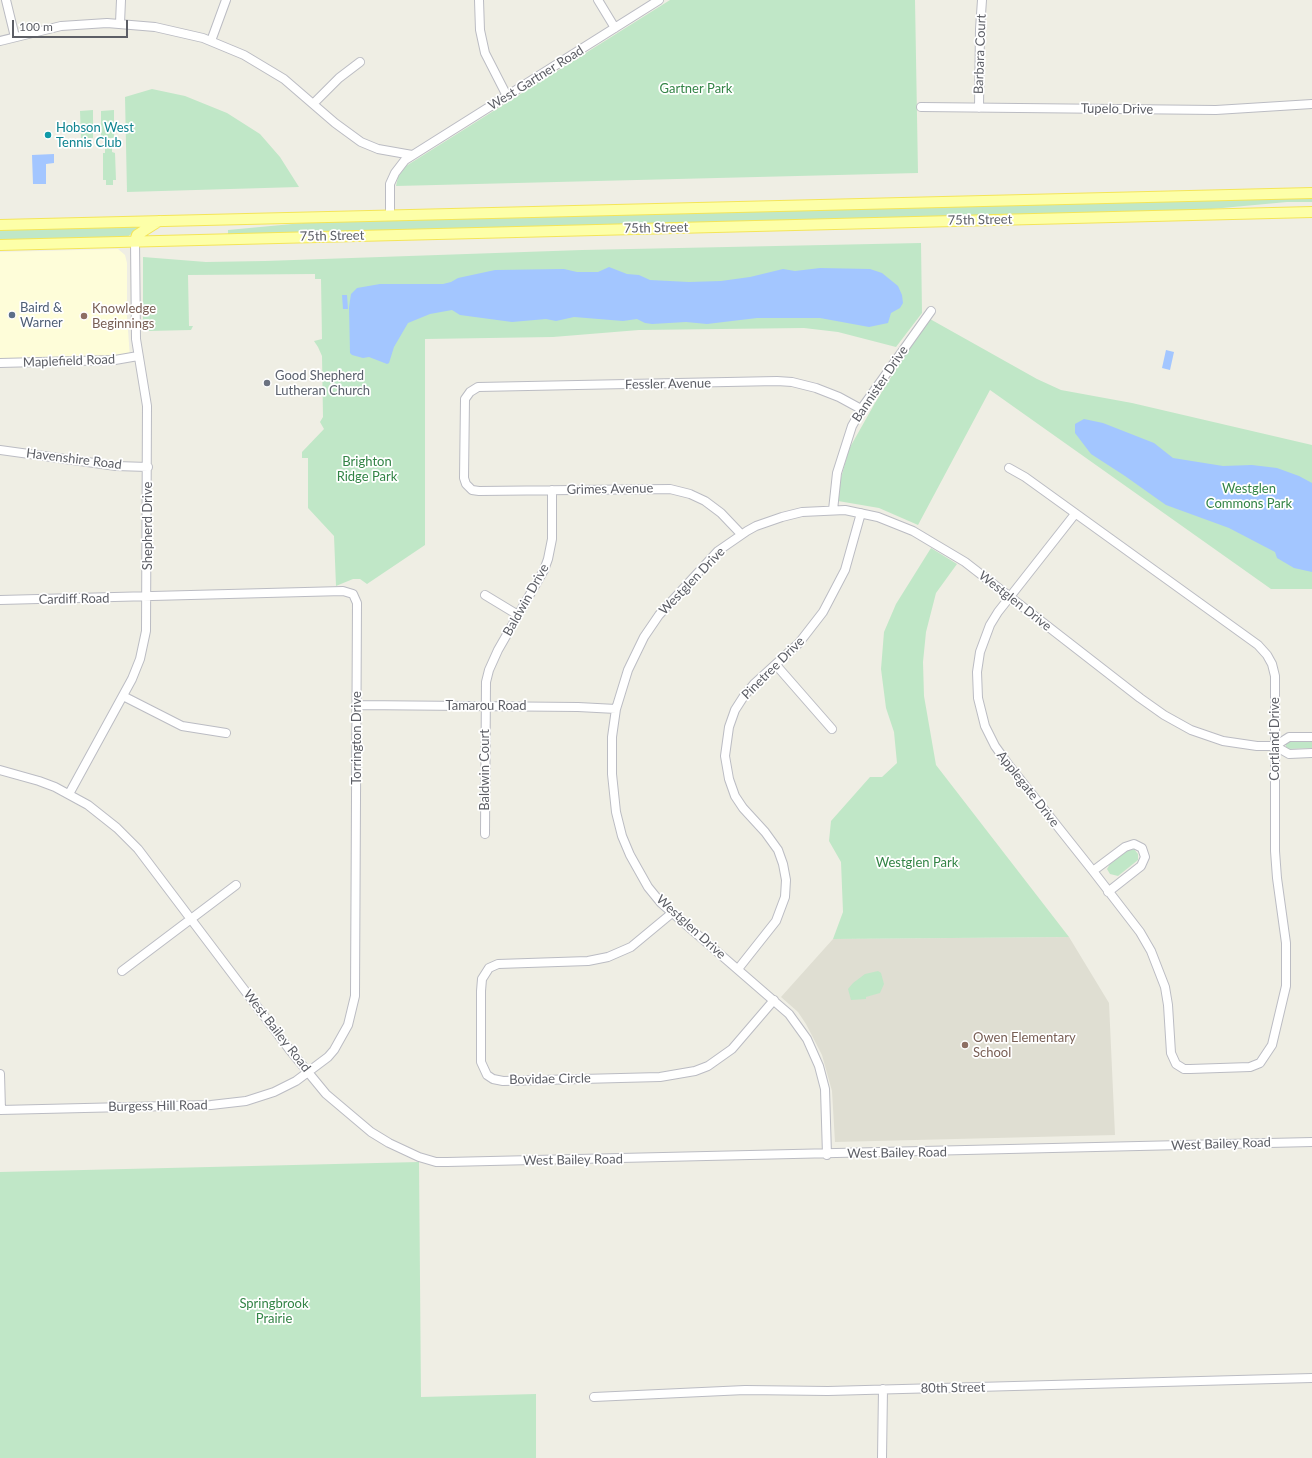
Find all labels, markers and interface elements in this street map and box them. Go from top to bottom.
scale bar [14,12,130,38]
street label: Barbara Court [971,14,989,94]
text: 100 m [19,19,53,34]
street label: West Gartner Road [485,42,587,114]
park label: Gartner Park [660,81,732,97]
street label: Tupelo Drive [1081,101,1153,117]
place label: Hobson West Tennis Club [56,120,134,151]
marker: Hobson West Tennis Club [43,130,53,140]
street label: 75th Street [948,212,1012,228]
street label: 75th Street [624,220,688,236]
street label: 75th Street [300,228,364,244]
place label: Baird & Warner [20,300,63,331]
place label: Knowledge Beginnings [92,301,156,332]
marker: Baird & Warner [7,310,17,320]
marker: Knowledge Beginnings [79,311,89,321]
street label: Bannister Drive [849,343,911,425]
street label: Maplefield Road [23,352,115,370]
place label: Good Shepherd Lutheran Church [275,368,370,399]
street label: Fessler Avenue [625,375,711,393]
marker: Good Shepherd Lutheran Church [262,378,272,388]
street label: Havenshire Road [25,445,123,473]
park label: Brighton Ridge Park [337,454,397,485]
street label: Grimes Avenue [566,480,654,498]
park label: Westglen Commons Park [1206,481,1292,512]
street label: Shepherd Drive [140,482,156,570]
street label: Westglen Drive [656,544,728,618]
street label: Baldwin Drive [500,561,552,639]
street label: Westglen Drive [975,568,1055,634]
street label: Cardiff Road [38,591,110,607]
street label: Pinetree Drive [738,633,808,703]
street label: Torrington Drive [349,691,365,785]
street label: Cortland Drive [1267,697,1283,781]
street label: Tamarou Road [445,698,527,714]
street label: Baldwin Court [477,729,493,811]
street label: Applegate Drive [993,748,1063,830]
park label: Westglen Park [876,855,958,871]
street label: Westglen Drive [653,892,729,962]
street label: West Bailey Road [240,987,314,1075]
place label: Owen Elementary School [973,1030,1076,1061]
marker: Owen Elementary School [960,1040,970,1050]
street label: Bovidae Circle [509,1070,591,1088]
street label: Burgess Hill Road [108,1097,208,1115]
street label: West Bailey Road [1171,1134,1271,1154]
street label: West Bailey Road [847,1144,947,1162]
street label: West Bailey Road [523,1151,623,1169]
park label: Springbrook Prairie [239,1296,309,1327]
street label: 80th Street [921,1380,985,1396]

